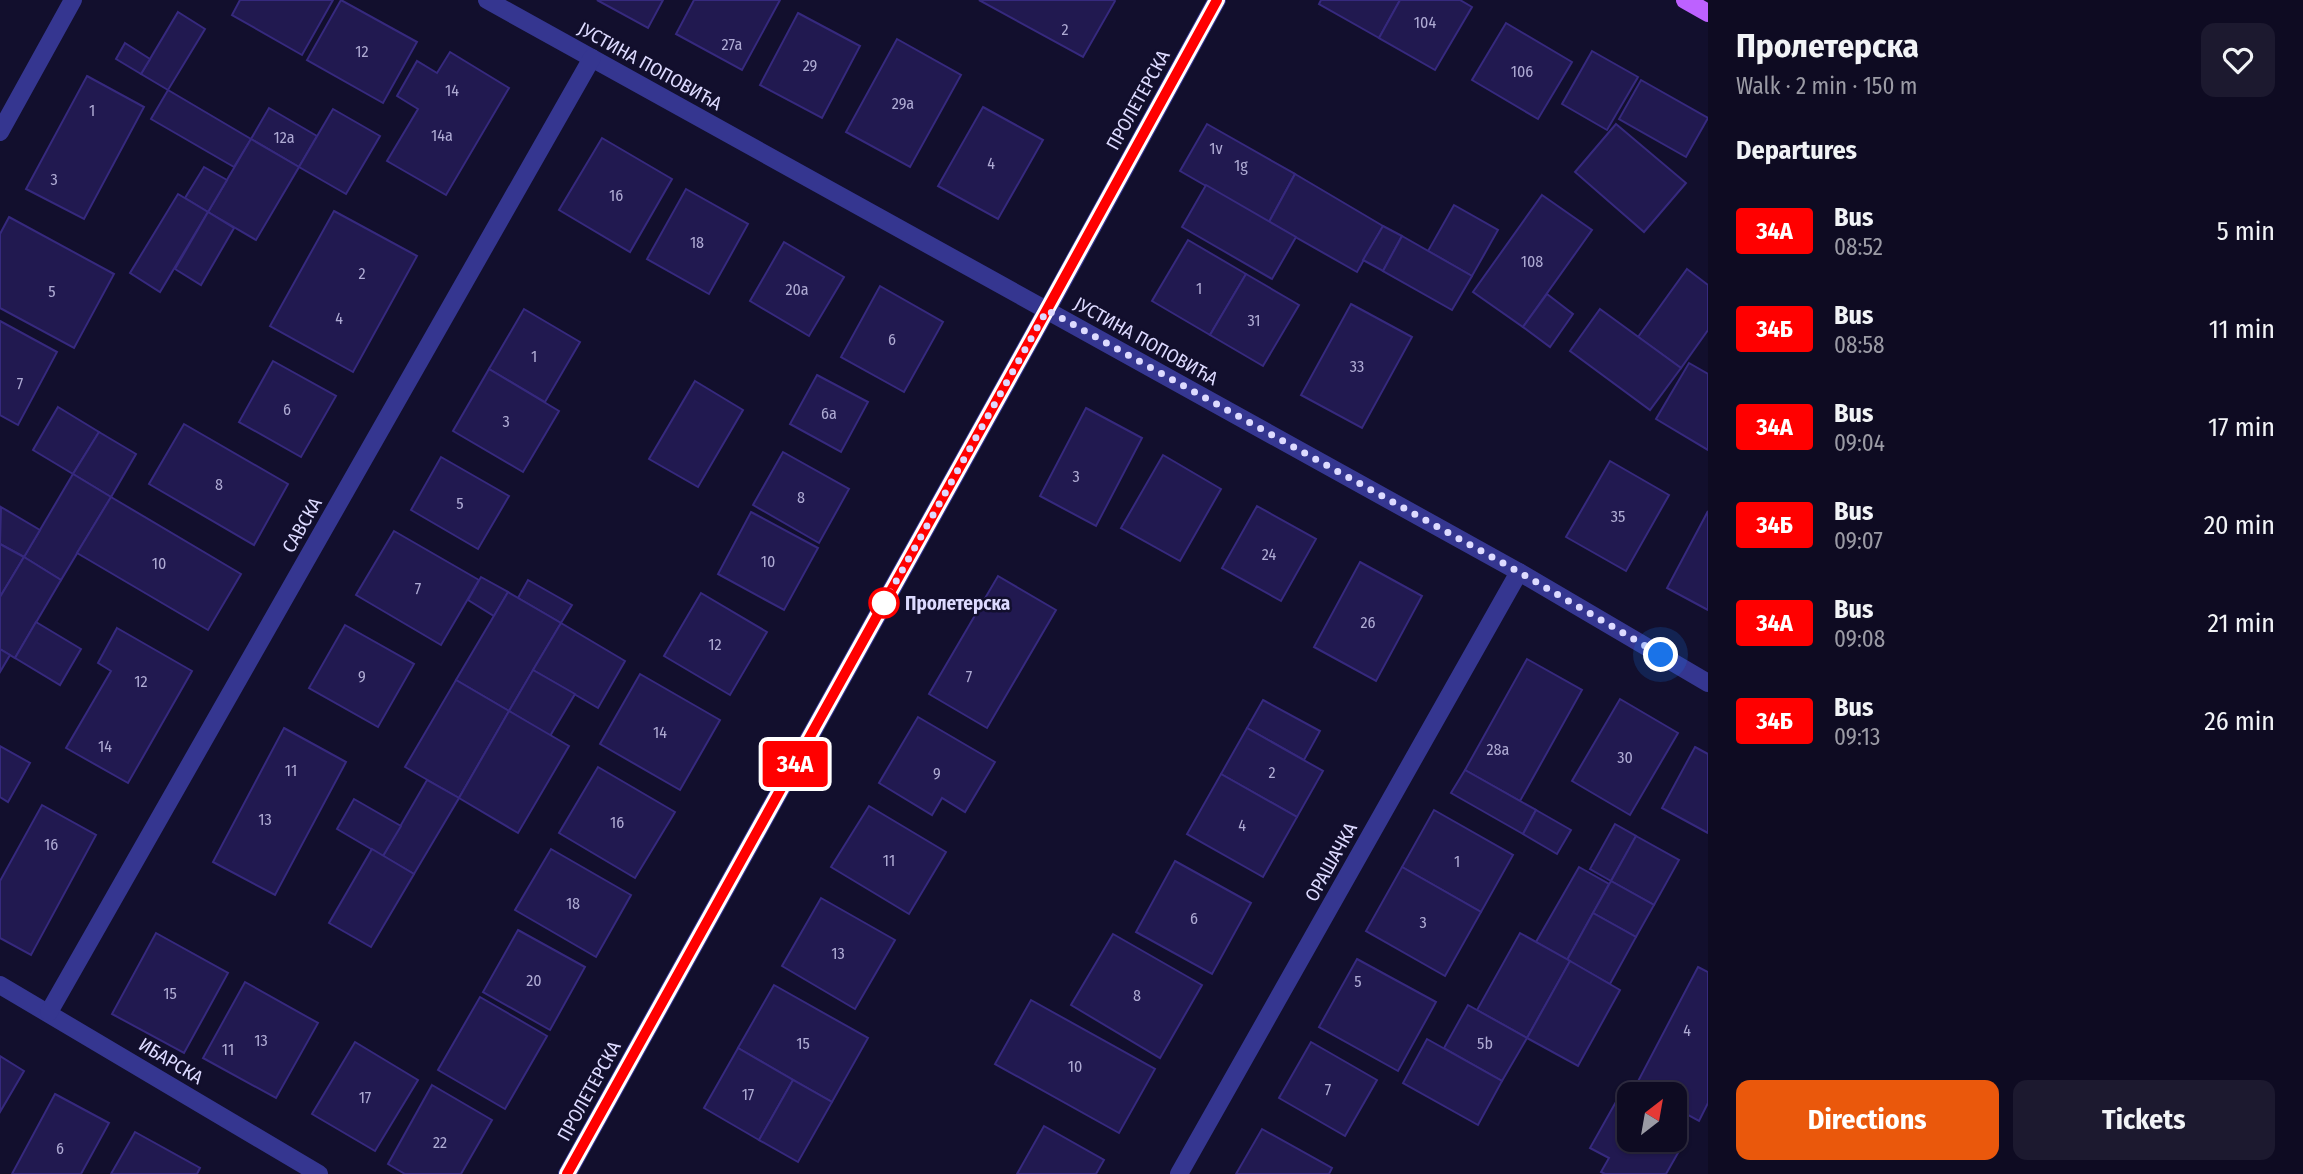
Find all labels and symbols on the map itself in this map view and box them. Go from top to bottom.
house number: 104 [1414,13,1436,32]
street label: ЈУСТИНА ПОПОВИЋА [574,17,726,115]
house number: 2 [1061,20,1069,39]
house number: 27a [722,35,743,54]
house number: 12 [355,42,369,61]
street label: ПРОЛЕТЕРСКА [1101,46,1175,154]
house number: 29 [803,56,818,75]
house number: 106 [1511,62,1533,81]
house number: 14 [445,81,459,100]
house number: 29a [892,94,914,113]
house number: 1 [89,101,95,120]
house number: 14a [431,126,453,145]
house number: 12a [273,128,295,147]
house number: 1v [1209,139,1223,158]
house number: 4 [987,154,995,173]
house number: 1g [1234,156,1248,175]
house number: 3 [50,170,58,189]
house number: 16 [609,186,623,205]
house number: 18 [690,233,704,252]
house number: 108 [1521,252,1543,271]
house number: 2 [358,264,366,283]
house number: 1 [1196,279,1202,298]
house number: 20a [785,280,809,299]
house number: 5 [48,282,56,301]
street label: ЈУСТИНА ПОПОВИЋА [1070,292,1222,390]
house number: 4 [335,309,343,328]
house number: 31 [1247,311,1261,330]
house number: 6 [888,330,896,349]
house number: 1 [531,347,537,366]
house number: 33 [1350,357,1364,376]
house number: 7 [17,374,24,393]
house number: 6 [283,400,291,419]
house number: 6a [821,404,837,423]
house number: 3 [502,412,510,431]
house number: 3 [1072,467,1080,486]
house number: 8 [215,475,223,494]
house number: 8 [797,488,805,507]
street label: САВСКА [277,493,327,557]
house number: 5 [456,494,464,513]
house number: 35 [1611,507,1625,526]
house number: 24 [1262,545,1276,564]
house number: 10 [761,552,775,571]
house number: 10 [152,554,166,573]
house number: 7 [415,579,422,598]
marker: Пролетерска [869,588,899,618]
place label: Пролетерска [905,592,1010,615]
house number: 26 [1361,613,1376,632]
house number: 12 [708,635,722,654]
your location [1643,637,1678,672]
house number: 9 [358,667,366,686]
house number: 7 [966,667,973,686]
house number: 12 [134,672,148,691]
house number: 14 [653,723,667,742]
house number: 14 [98,737,112,756]
house number: 28a [1487,740,1510,759]
line badge: 34А [755,741,835,787]
house number: 30 [1617,748,1633,767]
house number: 11 [285,761,297,780]
house number: 2 [1268,763,1276,782]
house number: 9 [933,764,941,783]
house number: 13 [258,810,272,829]
house number: 16 [610,813,624,832]
house number: 4 [1238,816,1246,835]
street label: ОРАШАЧКА [1300,819,1362,905]
house number: 16 [44,835,58,854]
house number: 11 [883,851,895,870]
house number: 1 [1454,852,1460,871]
house number: 18 [566,894,580,913]
house number: 6 [1190,909,1198,928]
house number: 3 [1419,913,1427,932]
house number: 13 [831,944,845,963]
house number: 20 [526,971,542,990]
house number: 5 [1354,972,1362,991]
house number: 15 [163,984,177,1003]
house number: 8 [1133,986,1141,1005]
house number: 4 [1683,1021,1691,1040]
house number: 13 [254,1031,268,1050]
street label: ИБАРСКА [135,1033,207,1089]
house number: 15 [796,1034,810,1053]
house number: 5b [1477,1034,1493,1053]
street label: ПРОЛЕТЕРСКА [552,1037,626,1145]
house number: 11 [222,1040,234,1059]
house number: 10 [1068,1057,1082,1076]
house number: 7 [1325,1080,1332,1099]
north arrow [1617,1082,1687,1152]
house number: 17 [742,1085,755,1104]
house number: 17 [359,1088,372,1107]
house number: 22 [433,1133,447,1152]
house number: 6 [56,1139,64,1158]

